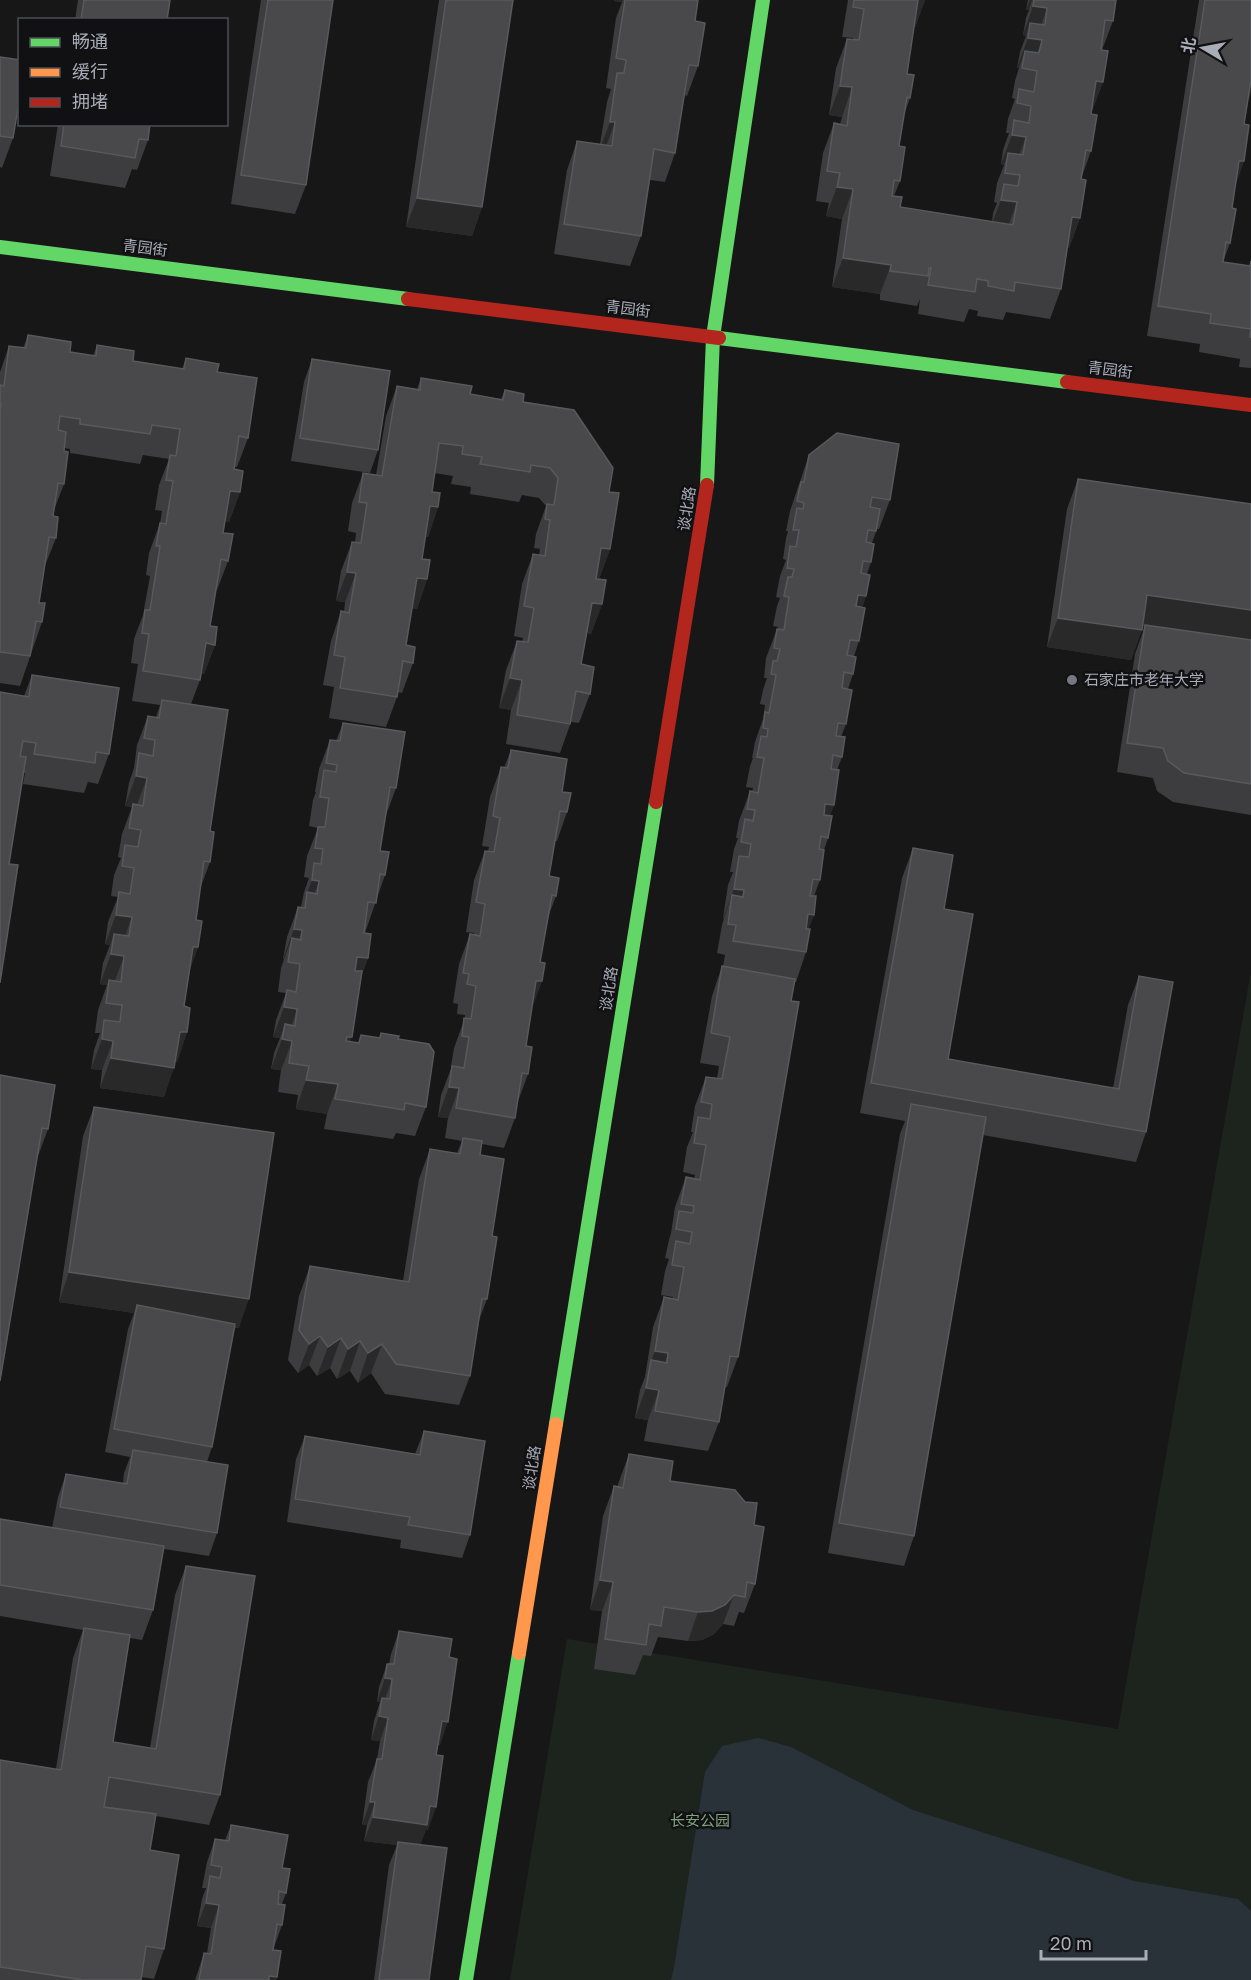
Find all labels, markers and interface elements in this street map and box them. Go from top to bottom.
legend [18,18,228,126]
north arrow [1173,18,1233,78]
text: 畅通 [72,30,108,52]
text: 北 [1177,36,1199,55]
text: 缓行 [72,60,108,82]
text: 拥堵 [72,90,108,112]
street label: 青园街 [122,235,169,259]
street label: 青园街 [605,296,652,320]
street label: 青园街 [1087,357,1134,381]
street label: 谈北路 [674,485,698,532]
place label: 石家庄市老年大学 [1084,670,1204,688]
marker: 石家庄市老年大学 [1065,673,1079,687]
street label: 谈北路 [596,965,620,1012]
street label: 谈北路 [519,1444,543,1491]
park label: 长安公园 [670,1811,730,1829]
scale bar [1041,1923,1146,1961]
text: 20 m [1050,1932,1092,1954]

